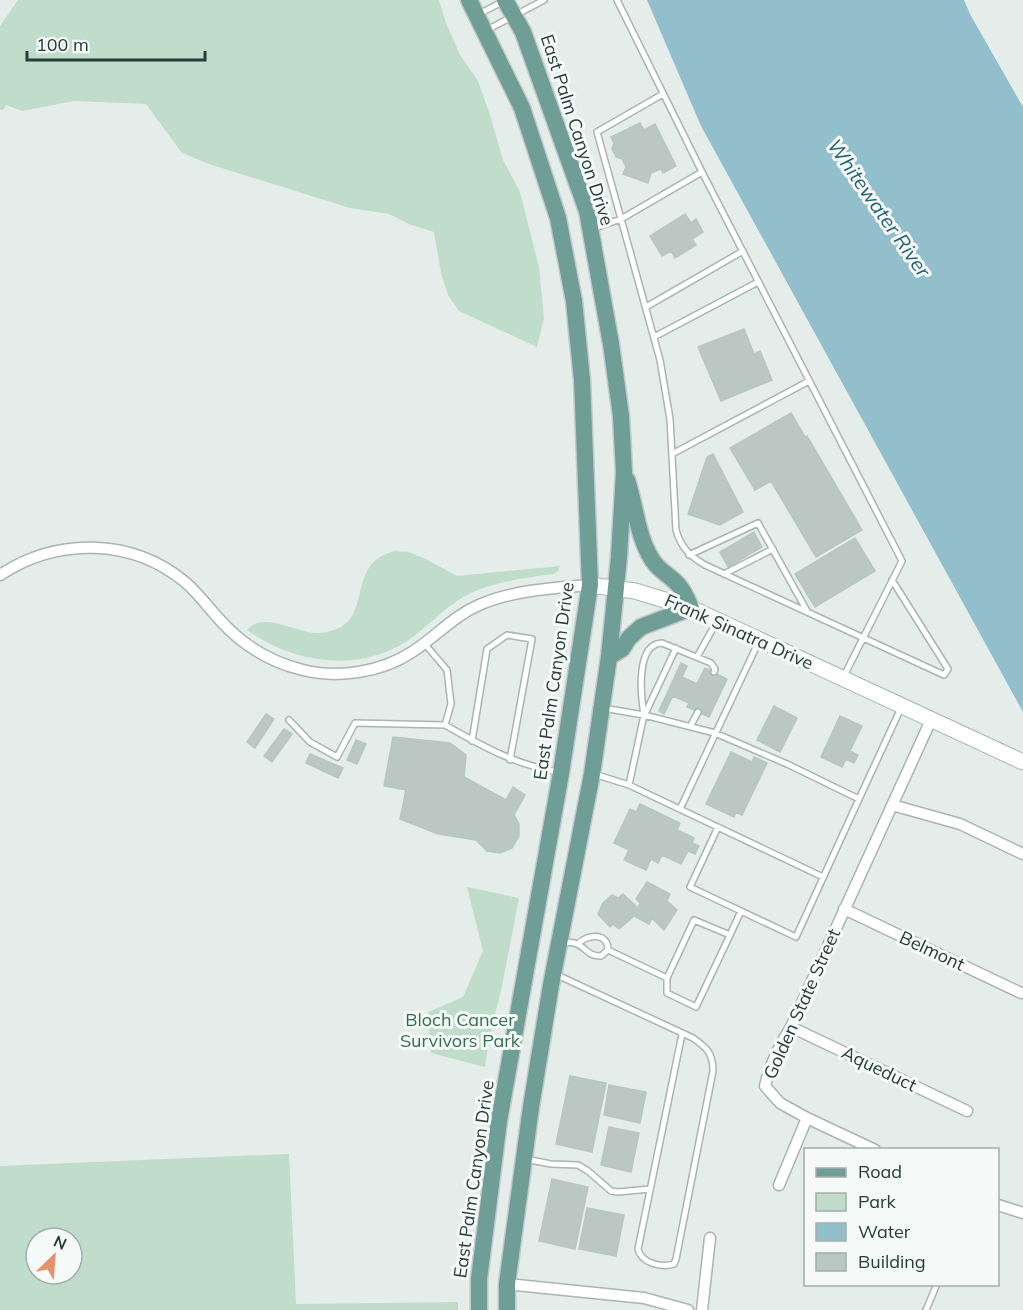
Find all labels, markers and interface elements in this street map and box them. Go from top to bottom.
scale bar [27,24,206,62]
street label: East Palm Canyon Drive [536,31,619,228]
text: 100 m [36,33,89,56]
water label: Whitewater River [822,134,937,282]
street label: East Palm Canyon Drive [528,580,579,781]
street label: Frank Sinatra Drive [661,588,817,675]
street label: Golden State Street [758,925,845,1083]
street label: Belmont [896,925,968,976]
park label: Bloch Cancer Survivors Park [400,1008,521,1052]
street label: Aqueduct [838,1041,920,1097]
street label: East Palm Canyon Drive [448,1078,499,1279]
legend [804,1148,999,1286]
text: Road [858,1160,902,1183]
text: Park [858,1190,897,1213]
text: Water [858,1220,911,1243]
north arrow [24,1226,84,1286]
text: N [51,1231,70,1254]
text: Building [858,1250,926,1273]

